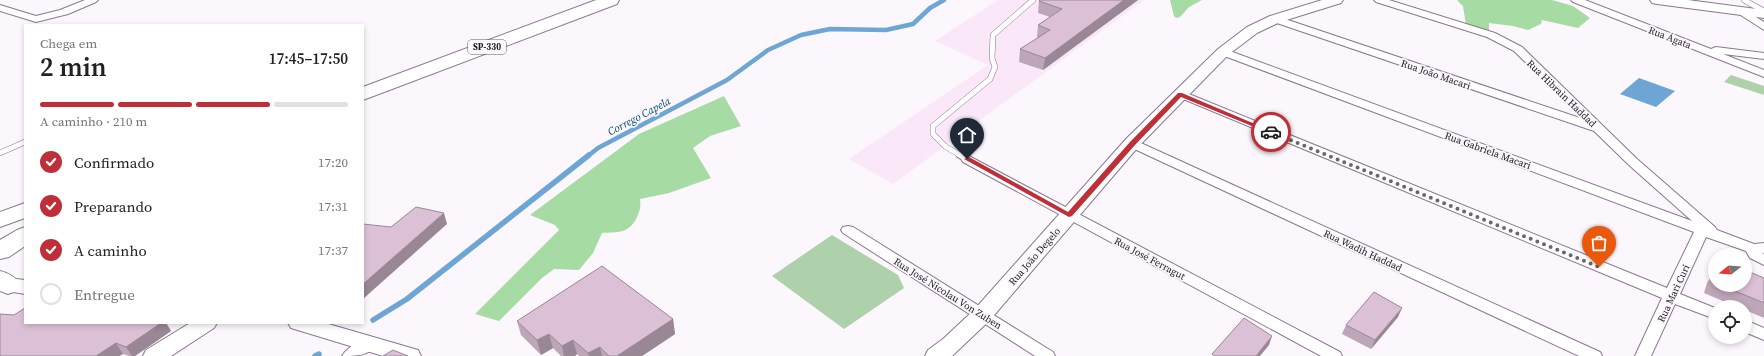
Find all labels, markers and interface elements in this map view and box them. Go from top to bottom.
street label: Rua Ágata [1647,23,1694,52]
text: Chega em [40,35,97,52]
road number: SP-330 [468,40,506,54]
text: 17:45–17:50 [269,48,348,69]
text: 2 min [40,49,107,85]
street label: Rua João Macari [1399,57,1472,92]
street label: Rua Hibrain Haddad [1524,57,1599,130]
water label: Corrego Capela [605,93,674,139]
courier [1251,112,1291,152]
text: A caminho · 210 m [40,113,147,130]
pin [950,118,984,159]
icon: car [1260,121,1282,143]
icon: home [956,124,978,146]
street label: Rua Gabriela Macari [1443,129,1533,172]
icon: check [40,151,62,173]
text: Confirmado [74,152,154,173]
text: 17:20 [318,154,348,171]
icon: check [40,195,62,217]
text: Preparando [74,196,152,217]
text: 17:31 [318,198,348,215]
street label: Rua João Degelo [1006,224,1063,288]
pin [1582,226,1616,267]
street label: Rua Wadih Haddad [1321,227,1404,274]
icon: bag [1588,232,1610,254]
street label: Rua José Ferragut [1112,234,1188,283]
icon: check [40,239,62,261]
text: A caminho [74,240,147,261]
text: 17:37 [318,242,348,259]
north arrow [1708,248,1752,292]
map controls [1708,248,1752,344]
street label: Rua José Nicolau Von Zuben [891,255,1004,332]
street label: Rua Mari Curi [1654,262,1693,324]
text: Entregue [74,284,135,305]
button: locate [1708,300,1752,344]

